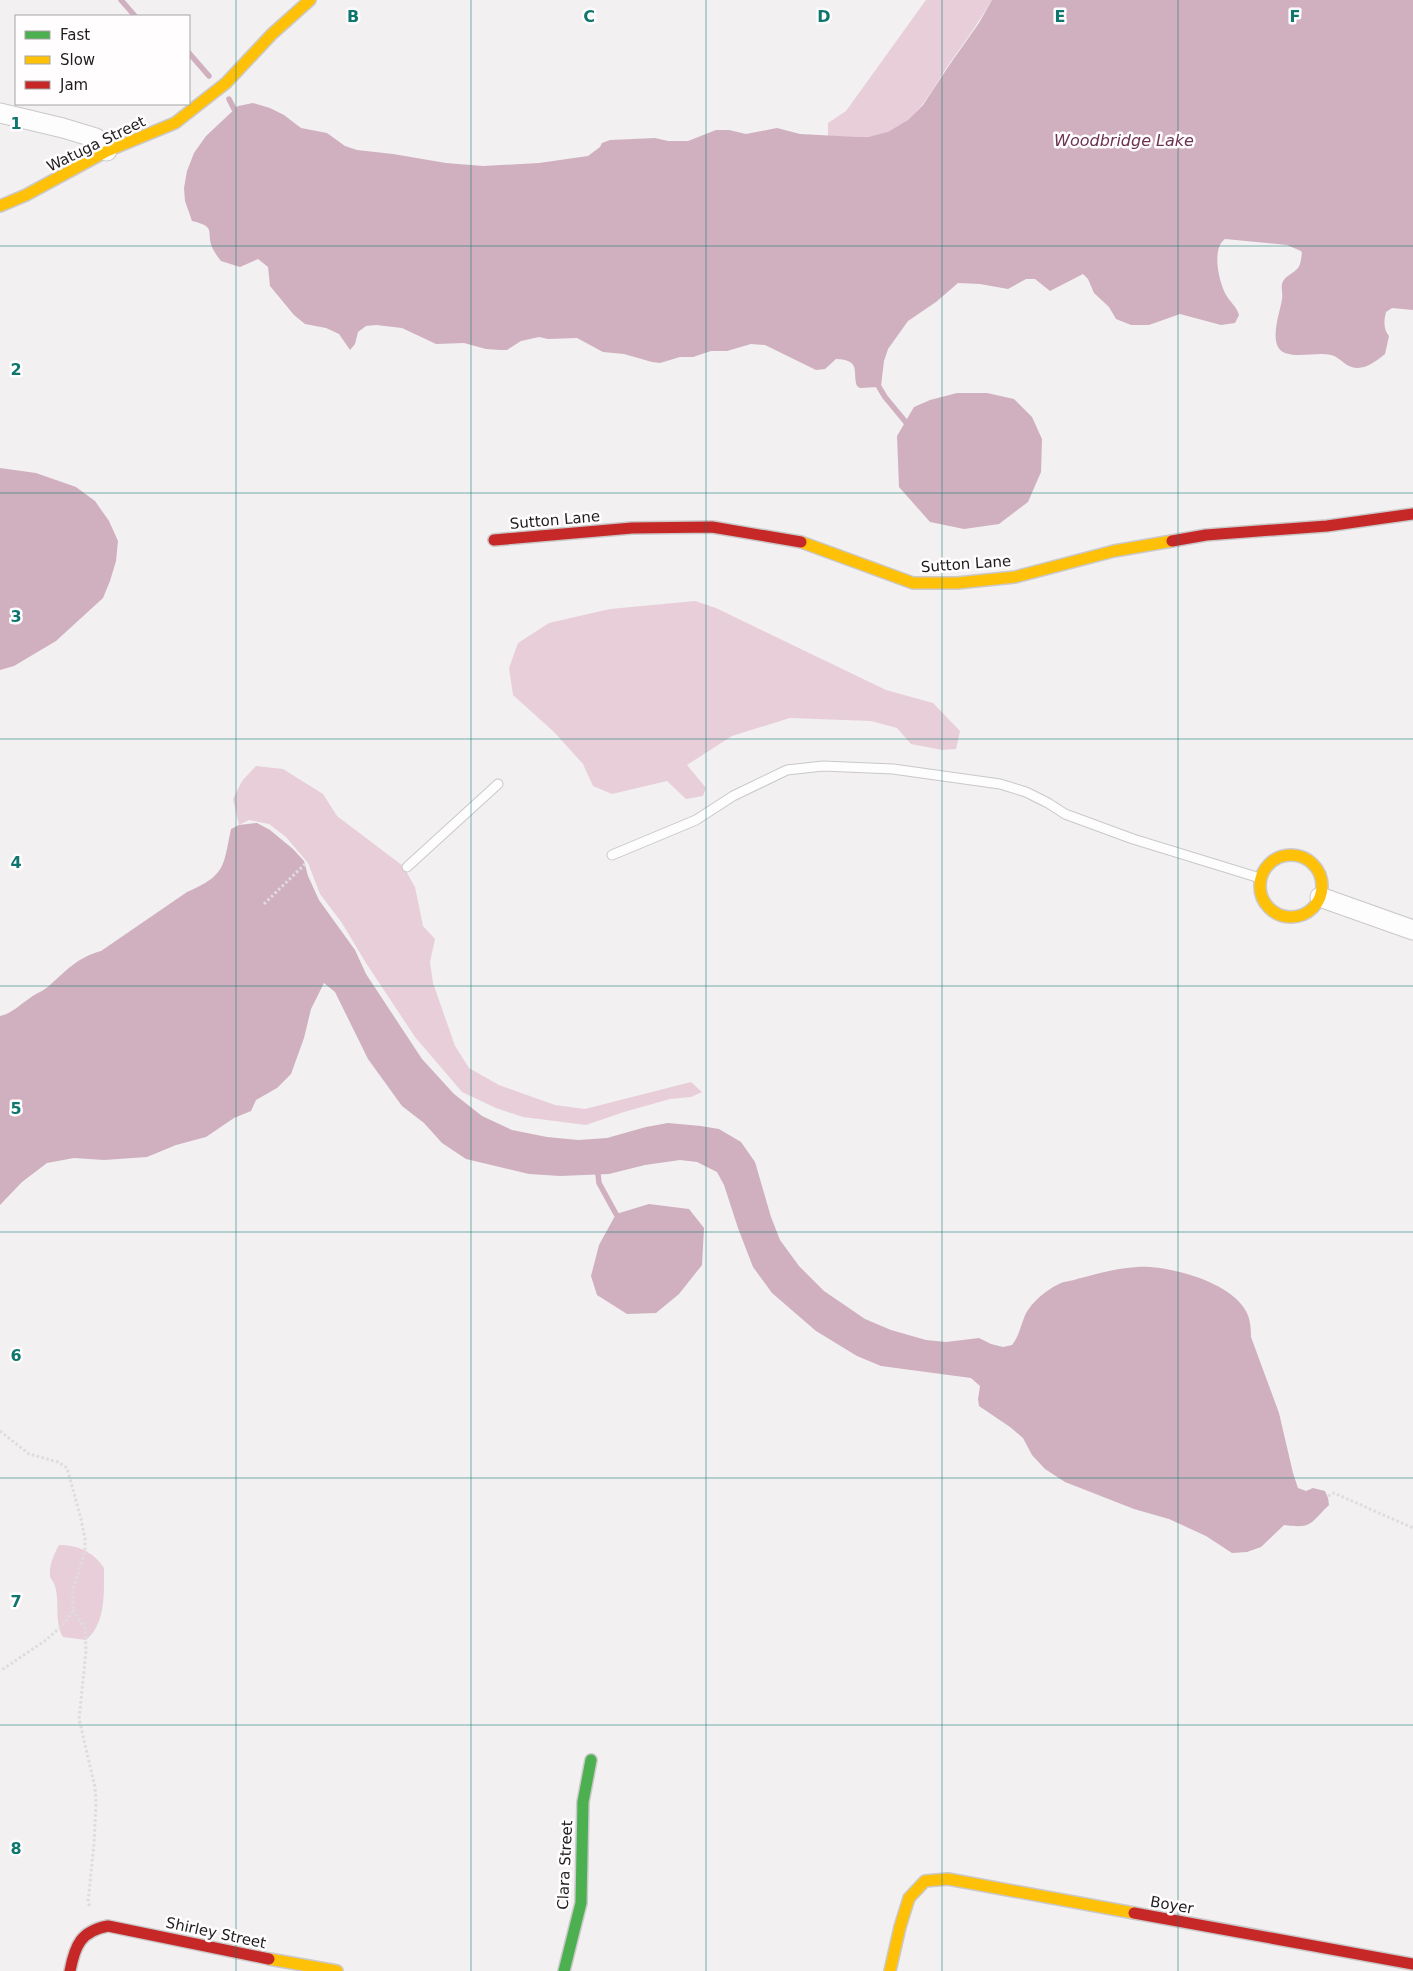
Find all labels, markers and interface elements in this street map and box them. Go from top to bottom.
text: B [347,7,359,26]
text: C [583,7,595,26]
text: D [817,7,831,26]
text: E [1055,7,1065,26]
text: F [1290,7,1300,26]
legend [15,15,190,105]
text: Fast [60,26,90,44]
text: Slow [60,51,95,69]
text: Jam [59,76,88,94]
street label: Watuga Street [44,112,148,176]
text: 1 [10,114,22,133]
water label: Woodbridge Lake [1054,131,1194,150]
text: 2 [10,360,22,379]
street label: Sutton Lane [509,507,601,533]
street label: Sutton Lane [920,552,1012,576]
text: 3 [10,607,22,626]
text: 4 [10,853,22,872]
text: 5 [10,1099,22,1118]
text: 6 [10,1346,22,1365]
text: 7 [10,1592,22,1611]
street label: Clara Street [554,1820,576,1910]
text: 8 [10,1839,22,1858]
street label: Boyer [1149,1892,1196,1918]
street label: Shirley Street [164,1914,268,1952]

